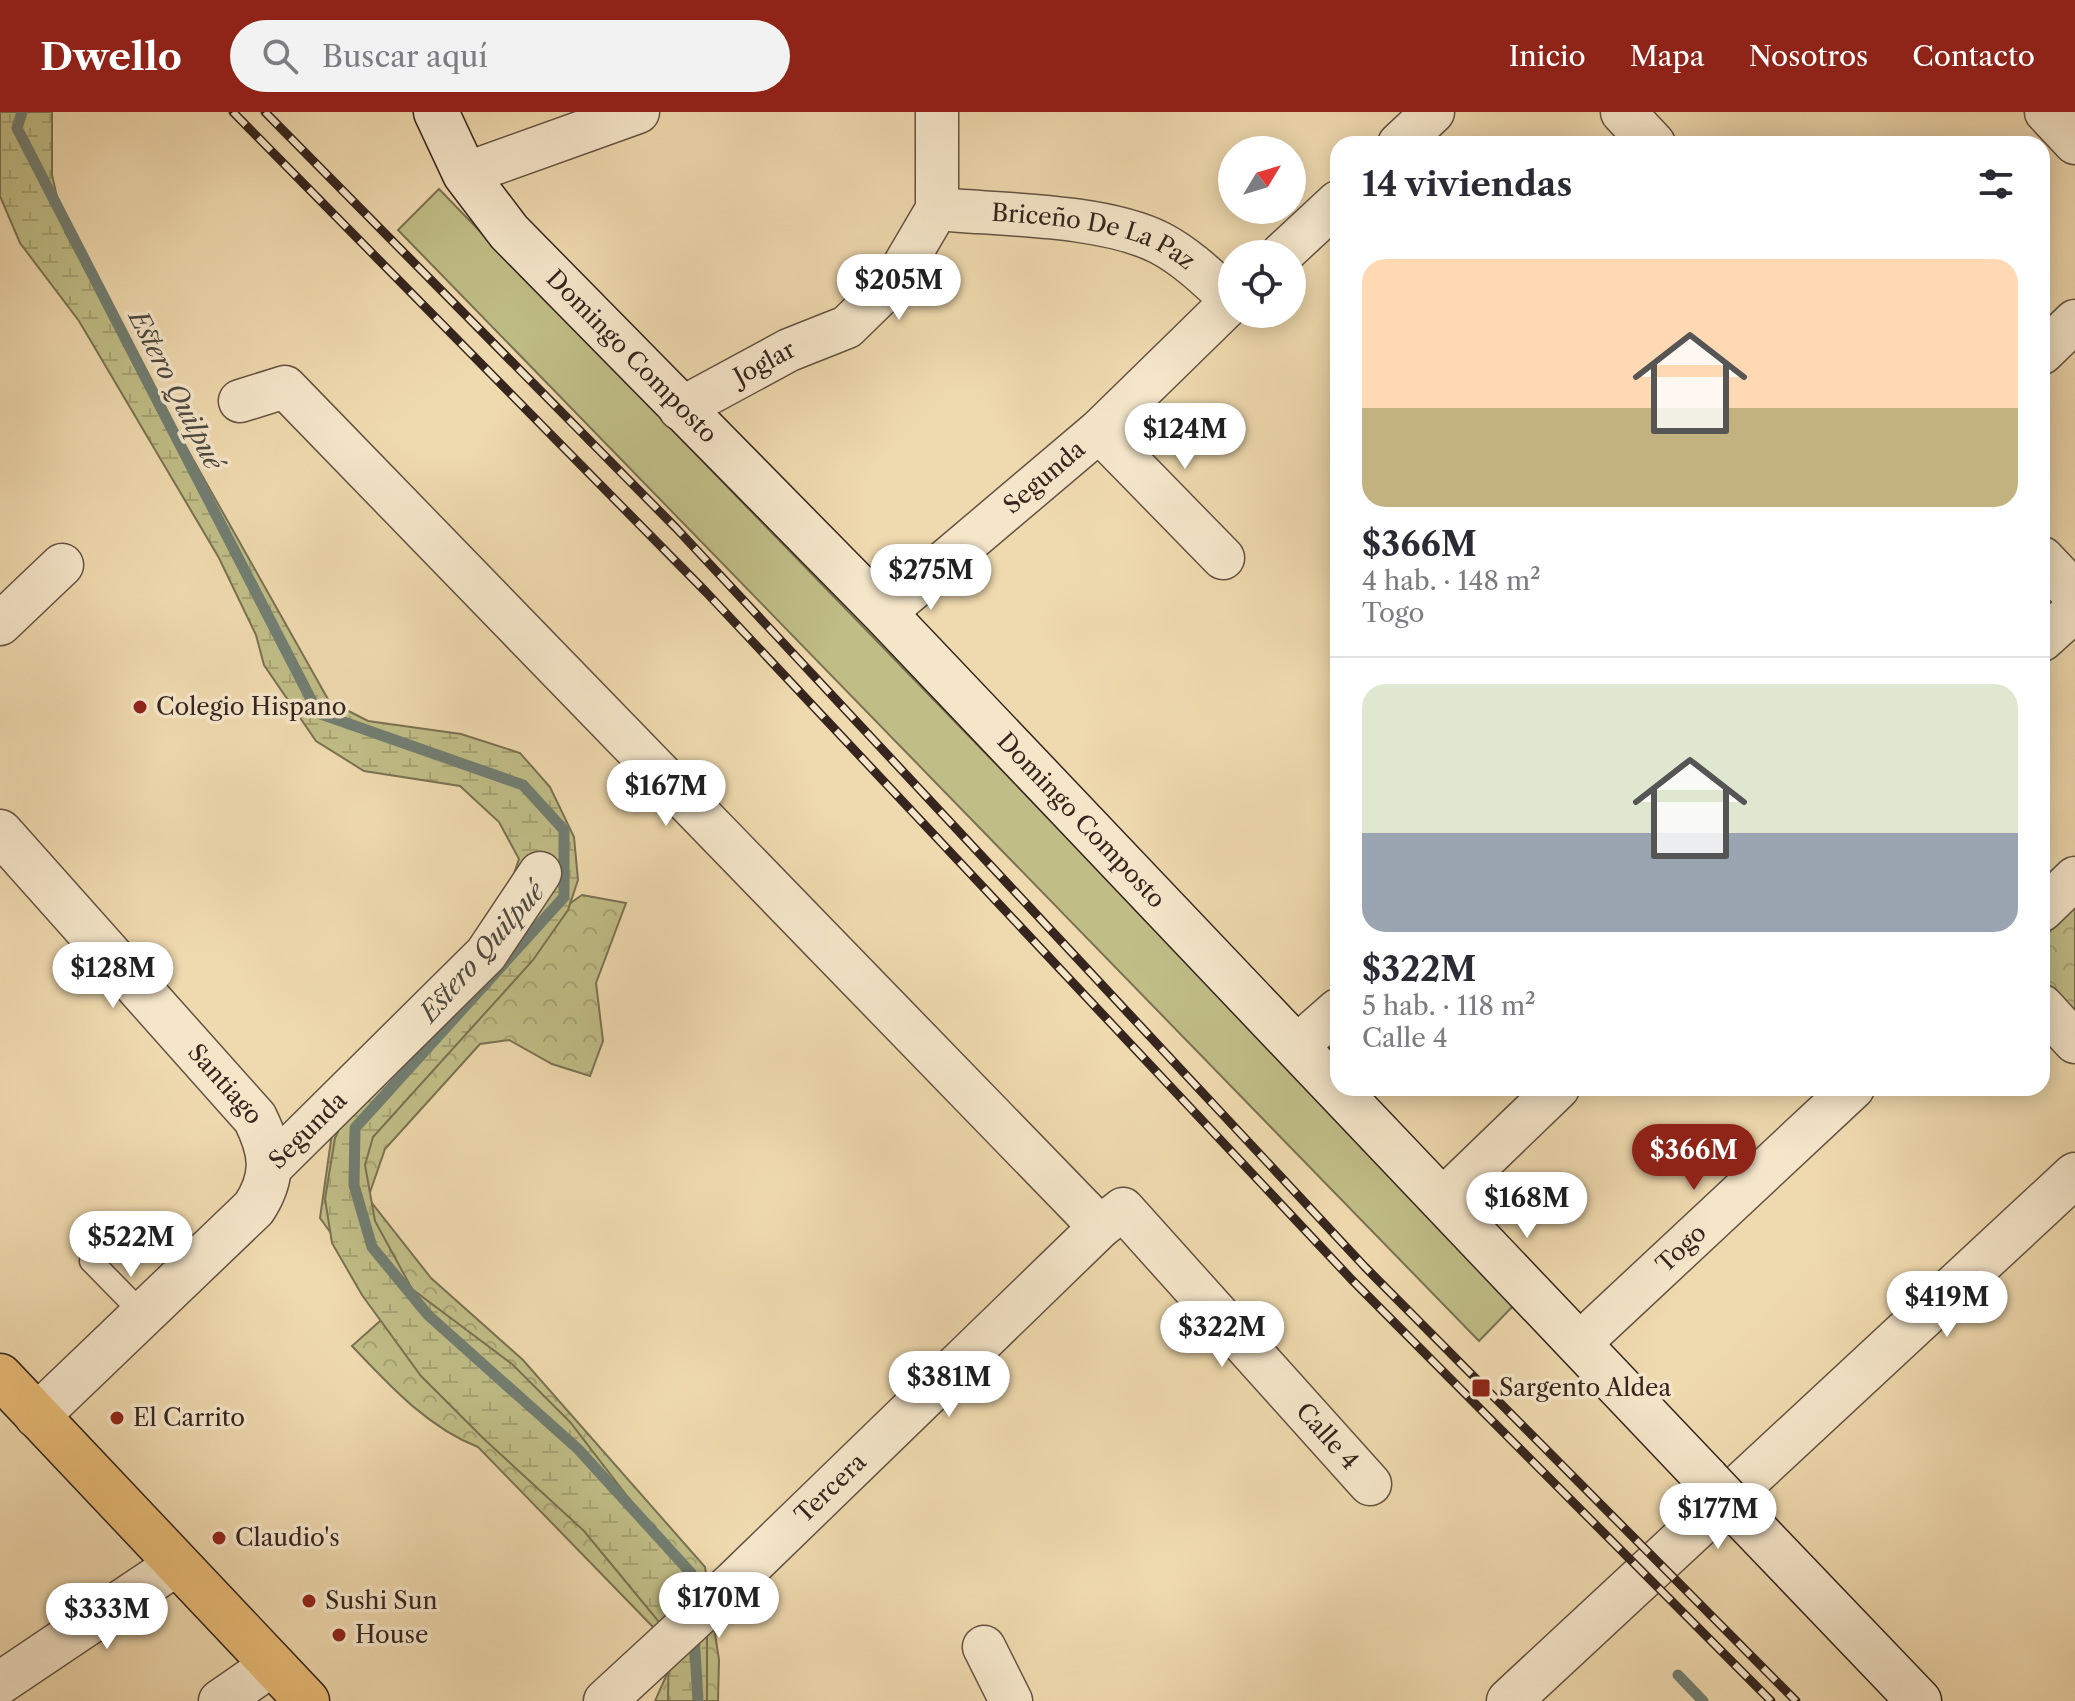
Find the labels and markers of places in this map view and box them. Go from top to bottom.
pin: $205M [843,254,955,322]
pin: $124M [1129,403,1241,471]
pin: $275M [875,544,987,612]
place label: Colegio Hispano [156,692,346,721]
marker: Colegio Hispano [131,698,149,716]
pin: $167M [610,760,722,828]
pin: $128M [57,942,169,1010]
pin: $366M [1638,1124,1750,1192]
pin: $168M [1471,1172,1583,1240]
pin: $522M [75,1211,187,1279]
pin: $419M [1891,1271,2003,1339]
pin: $322M [1166,1301,1278,1369]
pin: $381M [893,1351,1005,1419]
place label: Sargento Aldea [1499,1373,1672,1402]
marker: Sargento Aldea [1470,1377,1492,1399]
place label: El Carrito [133,1403,245,1432]
marker: El Carrito [108,1409,126,1427]
pin: $177M [1662,1483,1774,1551]
place label: Claudio's [235,1523,340,1552]
marker: Claudio's [210,1529,228,1547]
pin: $170M [663,1572,775,1640]
pin: $333M [51,1583,163,1651]
place label: Sushi Sun [325,1586,438,1615]
marker: Sushi Sun [300,1592,318,1610]
place label: House [355,1620,428,1649]
marker: House [330,1626,348,1644]

